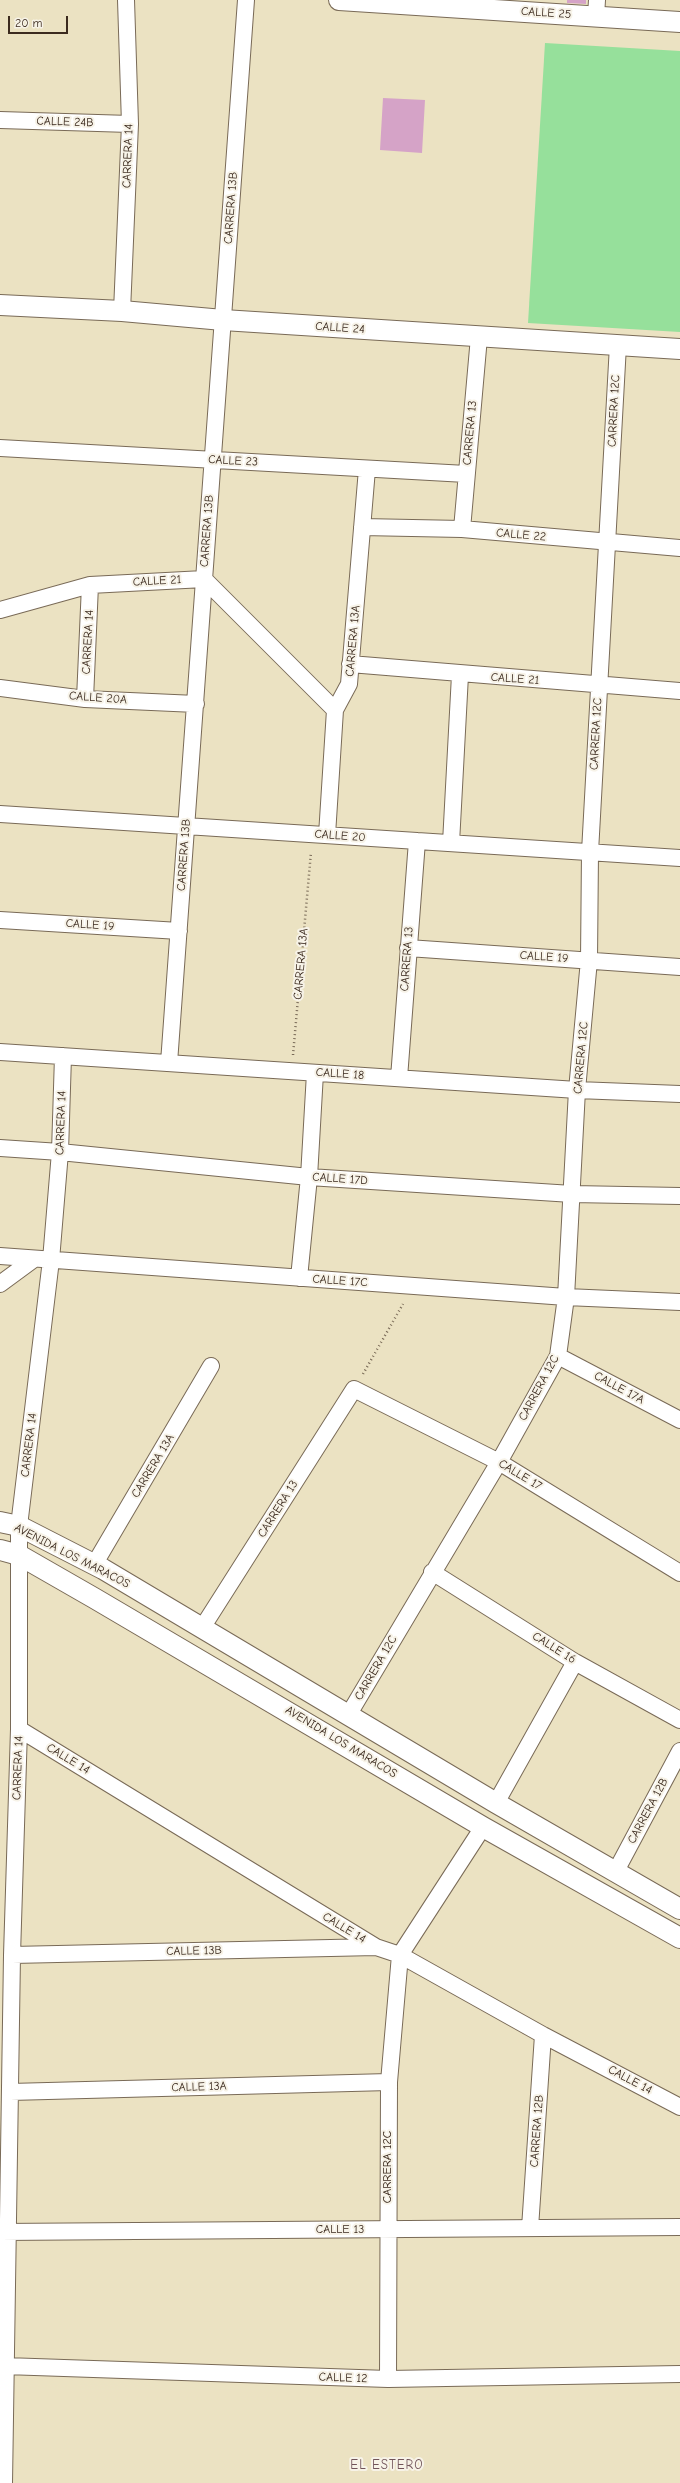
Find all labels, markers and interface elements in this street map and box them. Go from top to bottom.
street label: CALLE 25 [520,4,572,22]
scale bar [10,8,70,34]
text: 20 m [15,16,43,30]
street label: CALLE 24B [36,114,94,130]
street label: CARRERA 14 [120,123,136,189]
street label: CARRERA 13B [221,171,241,245]
street label: CALLE 24 [315,319,365,337]
street label: CARRERA 12C [605,374,623,448]
street label: CARRERA 13 [460,400,480,466]
street label: CALLE 23 [208,453,258,469]
street label: CARRERA 13B [197,494,217,568]
street label: CALLE 22 [495,526,547,544]
street label: CALLE 21 [132,573,182,589]
street label: CARRERA 13A [343,605,363,677]
street label: CARRERA 14 [79,609,97,675]
street label: CALLE 21 [490,670,540,688]
street label: CALLE 20A [68,689,128,707]
street label: CARRERA 12C [587,697,605,771]
street label: CARRERA 13B [174,818,194,892]
street label: CALLE 20 [314,827,366,845]
street label: CALLE 19 [65,916,115,934]
street label: CARRERA 13 [398,926,416,992]
street label: CARRERA 13A [291,928,311,1000]
street label: CALLE 19 [519,948,569,966]
street label: CARRERA 12C [571,1021,591,1095]
street label: CALLE 18 [315,1065,365,1083]
street label: CARRERA 14 [53,1090,69,1156]
street label: CALLE 17D [312,1170,368,1188]
street label: CALLE 17C [312,1272,368,1290]
street label: CARRERA 12C [516,1353,562,1423]
street label: CALLE 17A [591,1369,647,1407]
street label: CARRERA 14 [18,1412,40,1478]
street label: CARRERA 13A [128,1432,178,1500]
street label: CALLE 17 [496,1456,544,1494]
street label: CARRERA 13 [255,1478,301,1540]
street label: AVENIDA LOS MARACOS [12,1521,132,1591]
street label: CALLE 16 [529,1629,579,1667]
street label: CARRERA 12C [352,1633,400,1703]
street label: AVENIDA LOS MARACOS [282,1703,400,1781]
street label: CARRERA 14 [10,1735,26,1801]
street label: CALLE 14 [44,1740,92,1778]
street label: CARRERA 12B [625,1776,671,1846]
street label: CALLE 14 [320,1909,368,1947]
street label: CALLE 13B [166,1943,222,1959]
street label: CALLE 14 [605,2062,655,2098]
street label: CALLE 13A [171,2079,227,2095]
street label: CARRERA 12B [527,2094,547,2168]
street label: CARRERA 12C [381,2131,395,2203]
street label: CALLE 13 [316,2223,364,2237]
street label: CALLE 12 [318,2370,368,2386]
district label: EL ESTERO [350,2457,424,2473]

